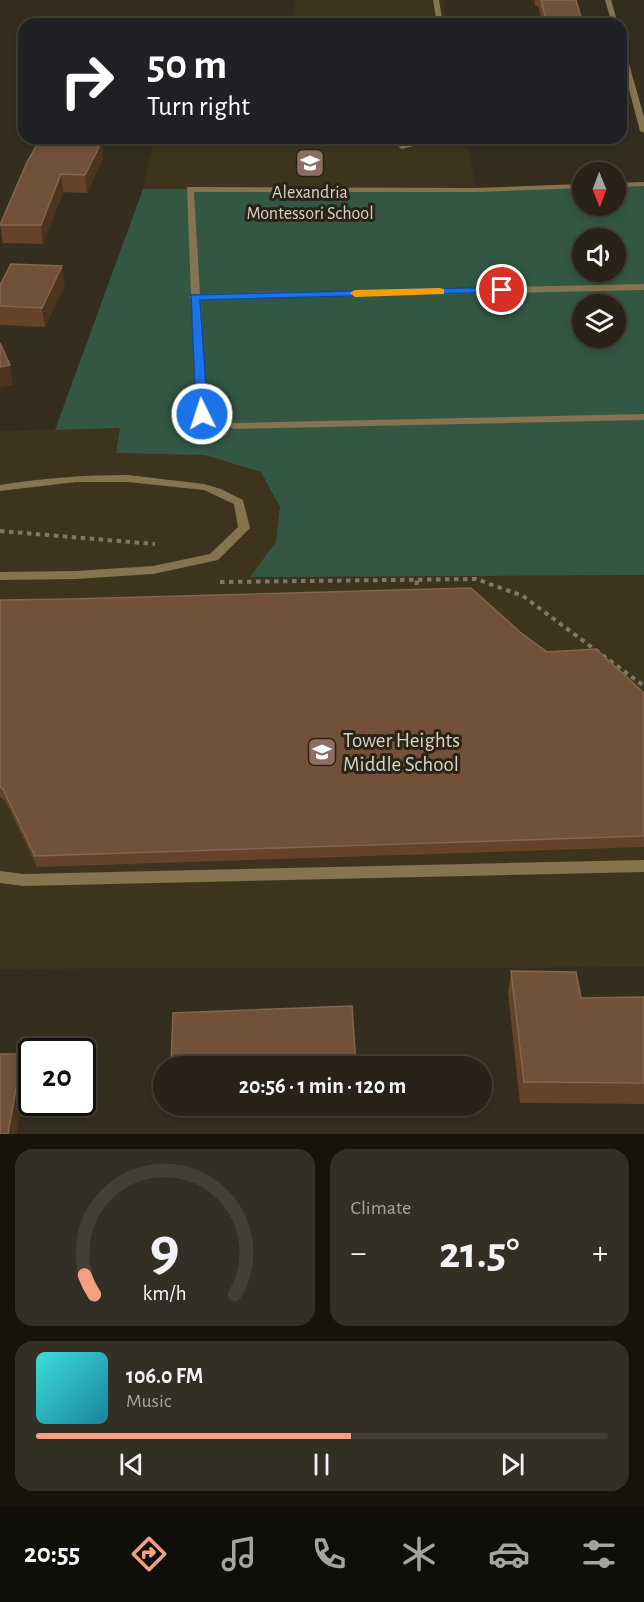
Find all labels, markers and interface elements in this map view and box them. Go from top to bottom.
icon: right [48,42,126,120]
text: 50 m [147,44,227,86]
text: Turn right [147,93,250,120]
school or university icon: Alexandria Montessori School [294,147,326,179]
north arrow [572,162,626,216]
map controls [572,162,626,348]
place label: Alexandria Montessori School [246,184,374,223]
button: sound [572,228,626,282]
pin [476,264,527,315]
icon: arrive [485,273,518,306]
button: layers [572,294,626,348]
position arrow [170,382,234,446]
place label: Tower Heights Middle School [343,730,460,775]
school or university icon: Tower Heights Middle School [306,736,338,768]
speed limit sign: 20 [18,1038,96,1116]
text: 20:56 · 1 min · 120 m [239,1075,406,1097]
text: Climate [351,1198,411,1218]
text: 9 [150,1219,180,1281]
text: 21.5° [439,1231,519,1276]
text: − [351,1237,366,1270]
text: + [592,1237,608,1270]
text: km/h [143,1283,187,1304]
text: 106.0 FM [126,1365,203,1387]
text: Music [126,1391,172,1411]
icon: previous [115,1448,148,1481]
icon: pause [305,1448,338,1481]
icon: next [496,1448,529,1481]
icon: directions [128,1533,170,1575]
icon: music [218,1533,260,1575]
icon: phone [308,1533,350,1575]
icon: climate [398,1533,440,1575]
icon: car [488,1533,530,1575]
icon: filters [578,1533,620,1575]
text: 20:55 [24,1540,80,1567]

